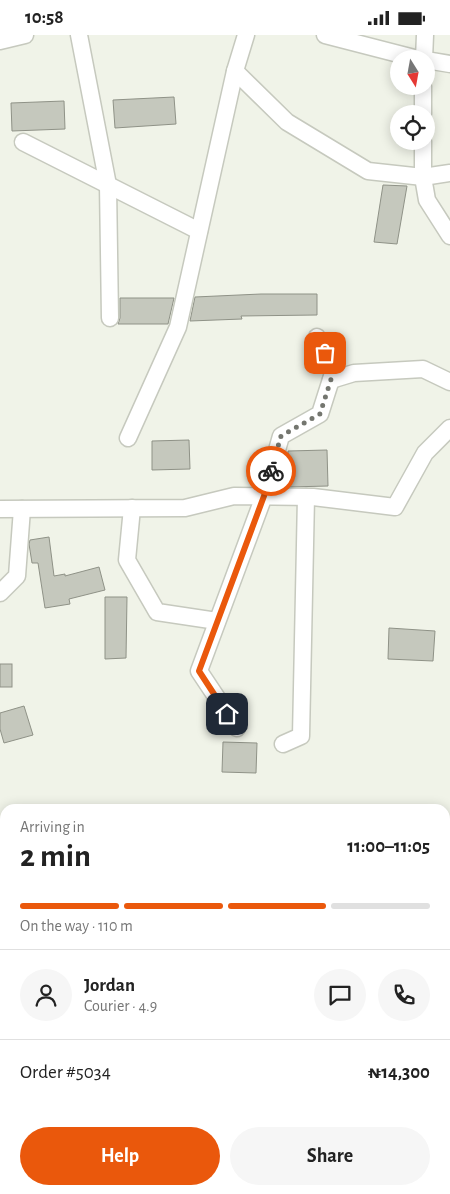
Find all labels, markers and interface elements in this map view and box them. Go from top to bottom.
text: 10:58 [25,8,64,27]
north arrow [390,50,435,95]
map controls [390,50,435,150]
button: locate [390,105,435,150]
pin [304,332,346,374]
icon: bag [311,339,339,367]
courier [246,446,296,496]
icon: bike [257,457,285,485]
pin [206,693,248,735]
icon: home [213,700,241,728]
text: Arriving in [20,819,85,835]
text: 11:00–11:05 [347,837,430,856]
text: 2 min [20,840,91,872]
text: On the way · 110 m [20,918,133,934]
button: person [20,969,72,1021]
button: chat [314,969,366,1021]
button: phone [378,969,430,1021]
text: Jordan [84,976,135,995]
text: Courier · 4.9 [84,998,157,1014]
text: Order #5034 [20,1063,111,1082]
text: ₦14,300 [368,1063,430,1082]
button: Help [20,1127,220,1185]
button: Share [230,1127,430,1185]

